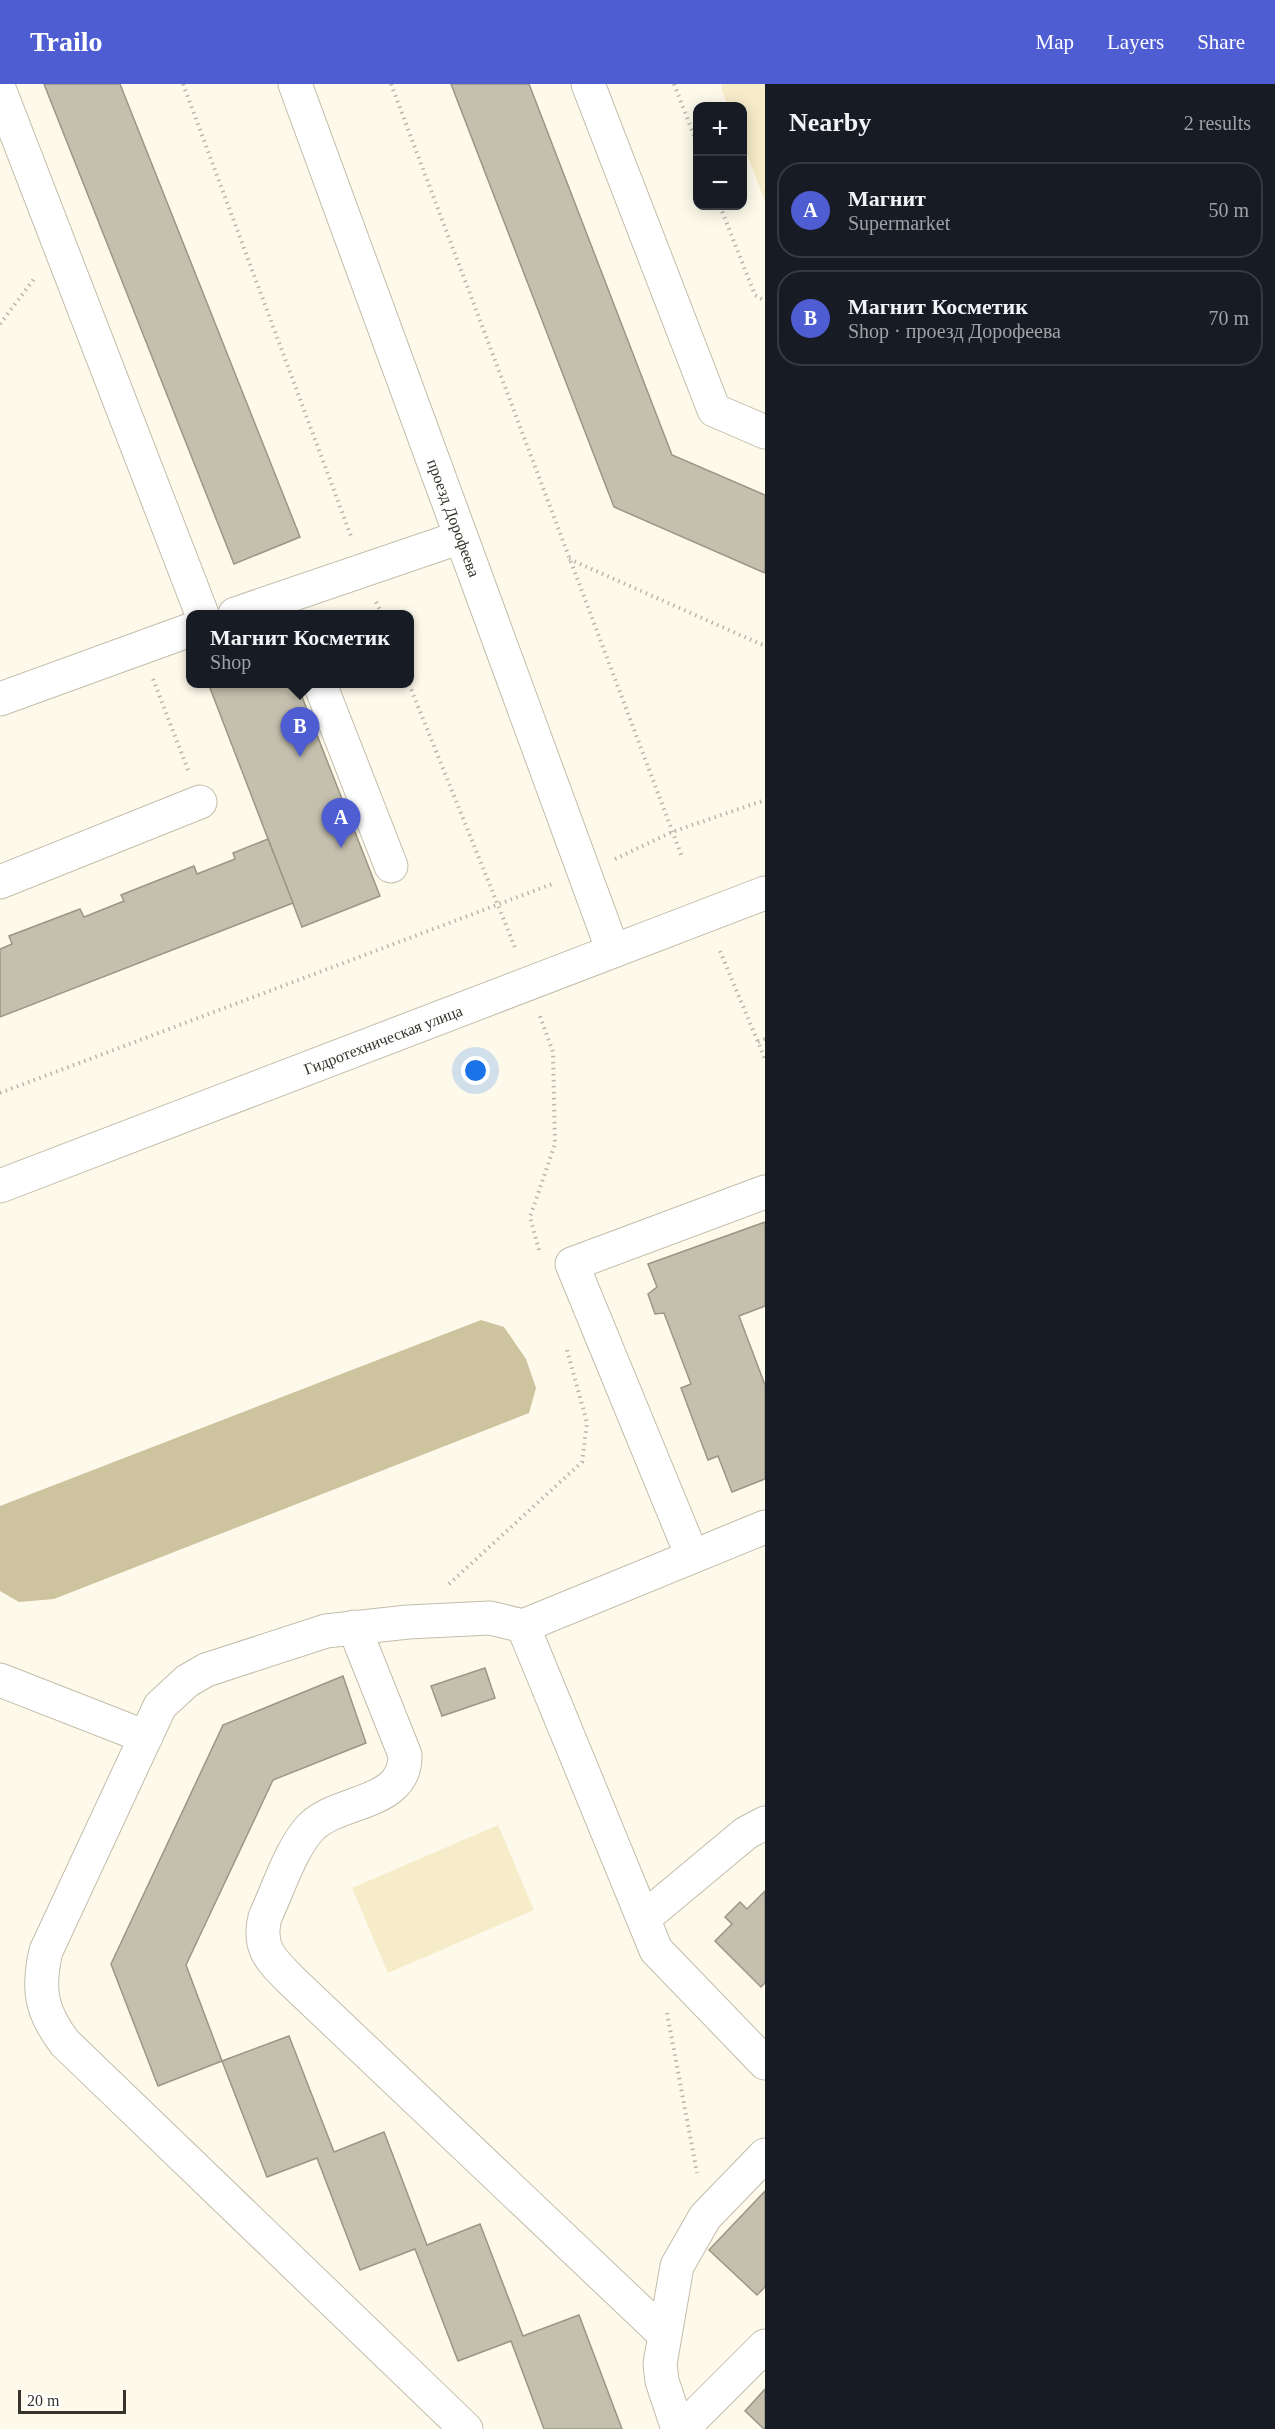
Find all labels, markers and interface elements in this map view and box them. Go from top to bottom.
text: Trailo [30,26,103,57]
text: Map [1036,30,1074,54]
text: Layers [1107,30,1164,54]
text: Share [1197,30,1245,54]
map controls [693,102,747,210]
button: + [693,102,747,156]
text: Nearby [789,108,871,137]
text: 2 results [1184,112,1251,134]
button: − [693,156,747,210]
text: Магнит [848,186,926,211]
text: A [803,199,818,221]
text: 50 m [1208,199,1249,221]
text: Supermarket [848,212,950,234]
text: Магнит Косметик [848,294,1028,319]
text: B [804,307,817,329]
text: 70 m [1208,307,1249,329]
text: Shop · проезд Дорофеева [848,320,1061,342]
street label: проезд Дорофеева [425,457,483,579]
popup [186,610,414,688]
text: Магнит Косметик [210,625,390,650]
text: Shop [210,651,251,673]
pin: B [280,708,320,757]
pin: A [322,798,360,848]
street label: Гидротехническая улица [301,1001,465,1077]
your location [461,1056,490,1085]
scale bar [18,2387,126,2414]
text: 20 m [27,2392,59,2409]

